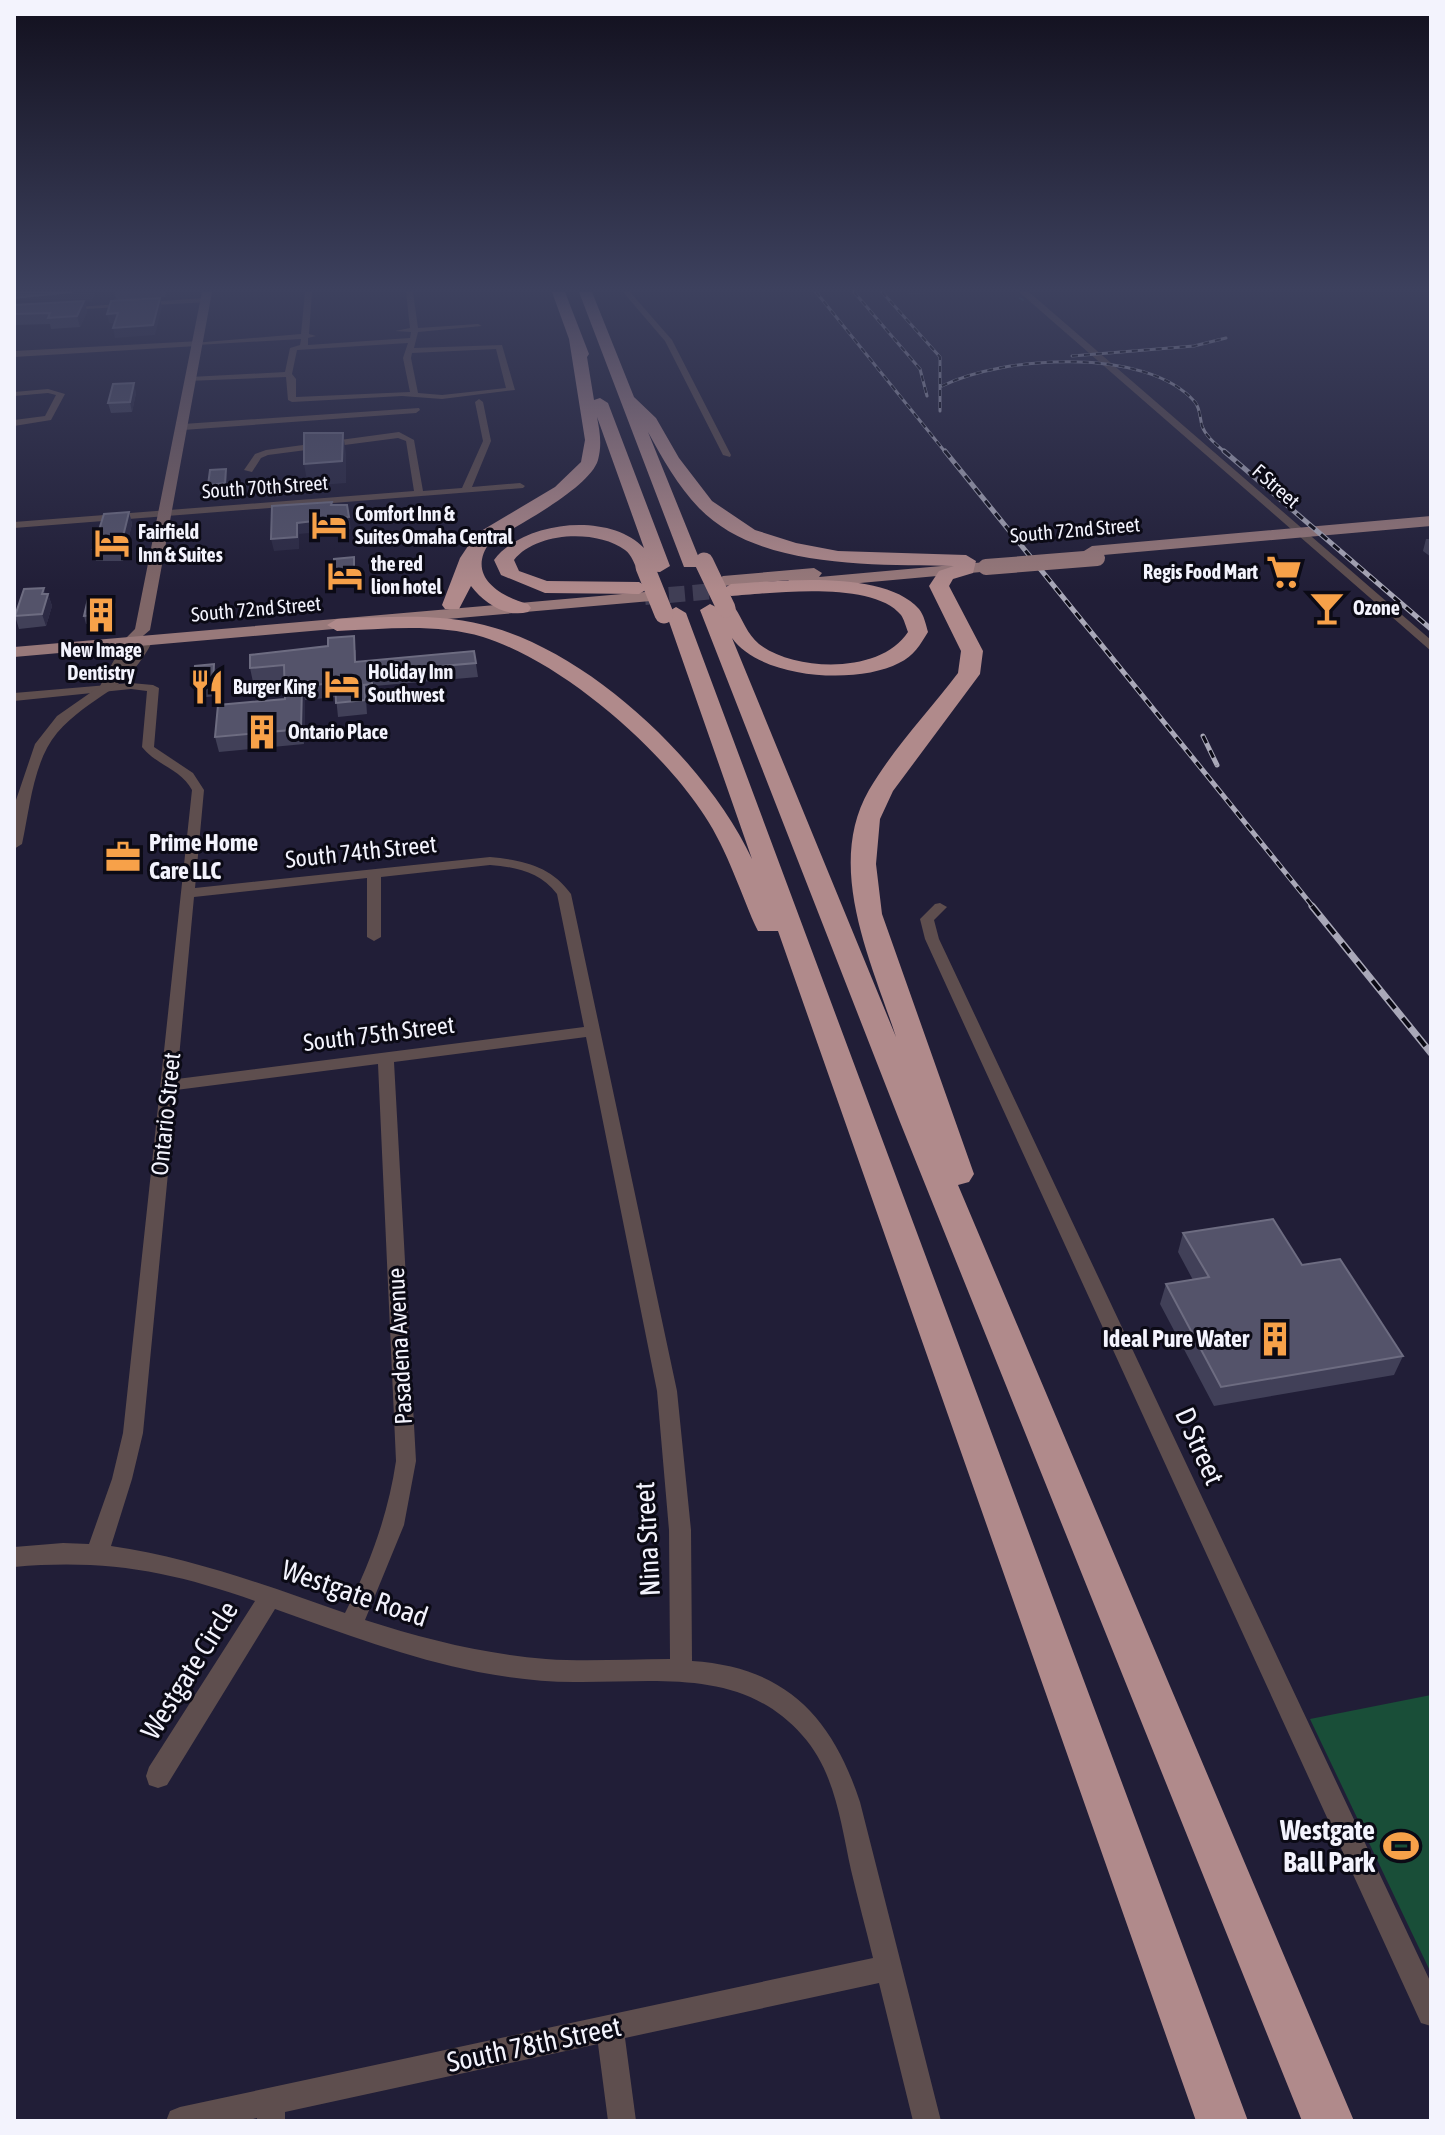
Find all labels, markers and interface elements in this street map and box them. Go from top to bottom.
street label: F Street [1248,459,1305,512]
street label: South 70th Street [201,471,329,502]
place label: Comfort Inn & Suites Omaha Central [355,502,514,548]
hotel icon: Comfort Inn & Suites Omaha Central [310,506,348,544]
street label: South 72nd Street [1009,512,1141,547]
place label: Fairfield Inn & Suites [138,520,223,566]
hotel icon: Fairfield Inn & Suites [93,524,131,562]
place label: the red lion hotel [370,552,442,598]
supermarket icon: Regis Food Mart [1265,553,1303,591]
hotel icon: the red lion hotel [326,557,364,595]
place label: Regis Food Mart [1143,560,1258,583]
bar icon: Ozone [1308,589,1346,627]
street label: South 72nd Street [190,591,322,626]
building icon: New Image Dentistry [82,596,120,634]
place label: Ozone [1353,596,1400,619]
place label: New Image Dentistry [60,638,142,684]
place label: Holiday Inn Southwest [368,660,453,706]
hotel icon: Holiday Inn Southwest [323,665,361,703]
restaurant icon: Burger King [188,668,226,706]
place label: Burger King [233,675,316,698]
building icon: Ontario Place [243,713,281,751]
place label: Ontario Place [288,720,388,743]
place label: Prime Home Care LLC [149,829,258,884]
street label: South 74th Street [284,830,438,873]
office icon: Prime Home Care LLC [104,838,142,876]
street label: South 75th Street [302,1011,456,1056]
street label: Ontario Street [146,1051,185,1177]
street label: Pasadena Avenue [382,1267,417,1425]
building icon: Ideal Pure Water [1256,1320,1294,1358]
place label: Ideal Pure Water [1103,1325,1250,1352]
street label: D Street [1169,1403,1231,1489]
street label: Nina Street [628,1481,666,1597]
street label: Westgate Road [278,1553,432,1633]
street label: Westgate Circle [134,1595,244,1745]
place label: Westgate Ball Park [1279,1814,1376,1878]
sports icon: Westgate Ball Park [1382,1827,1420,1865]
street label: South 78th Street [444,2010,624,2078]

